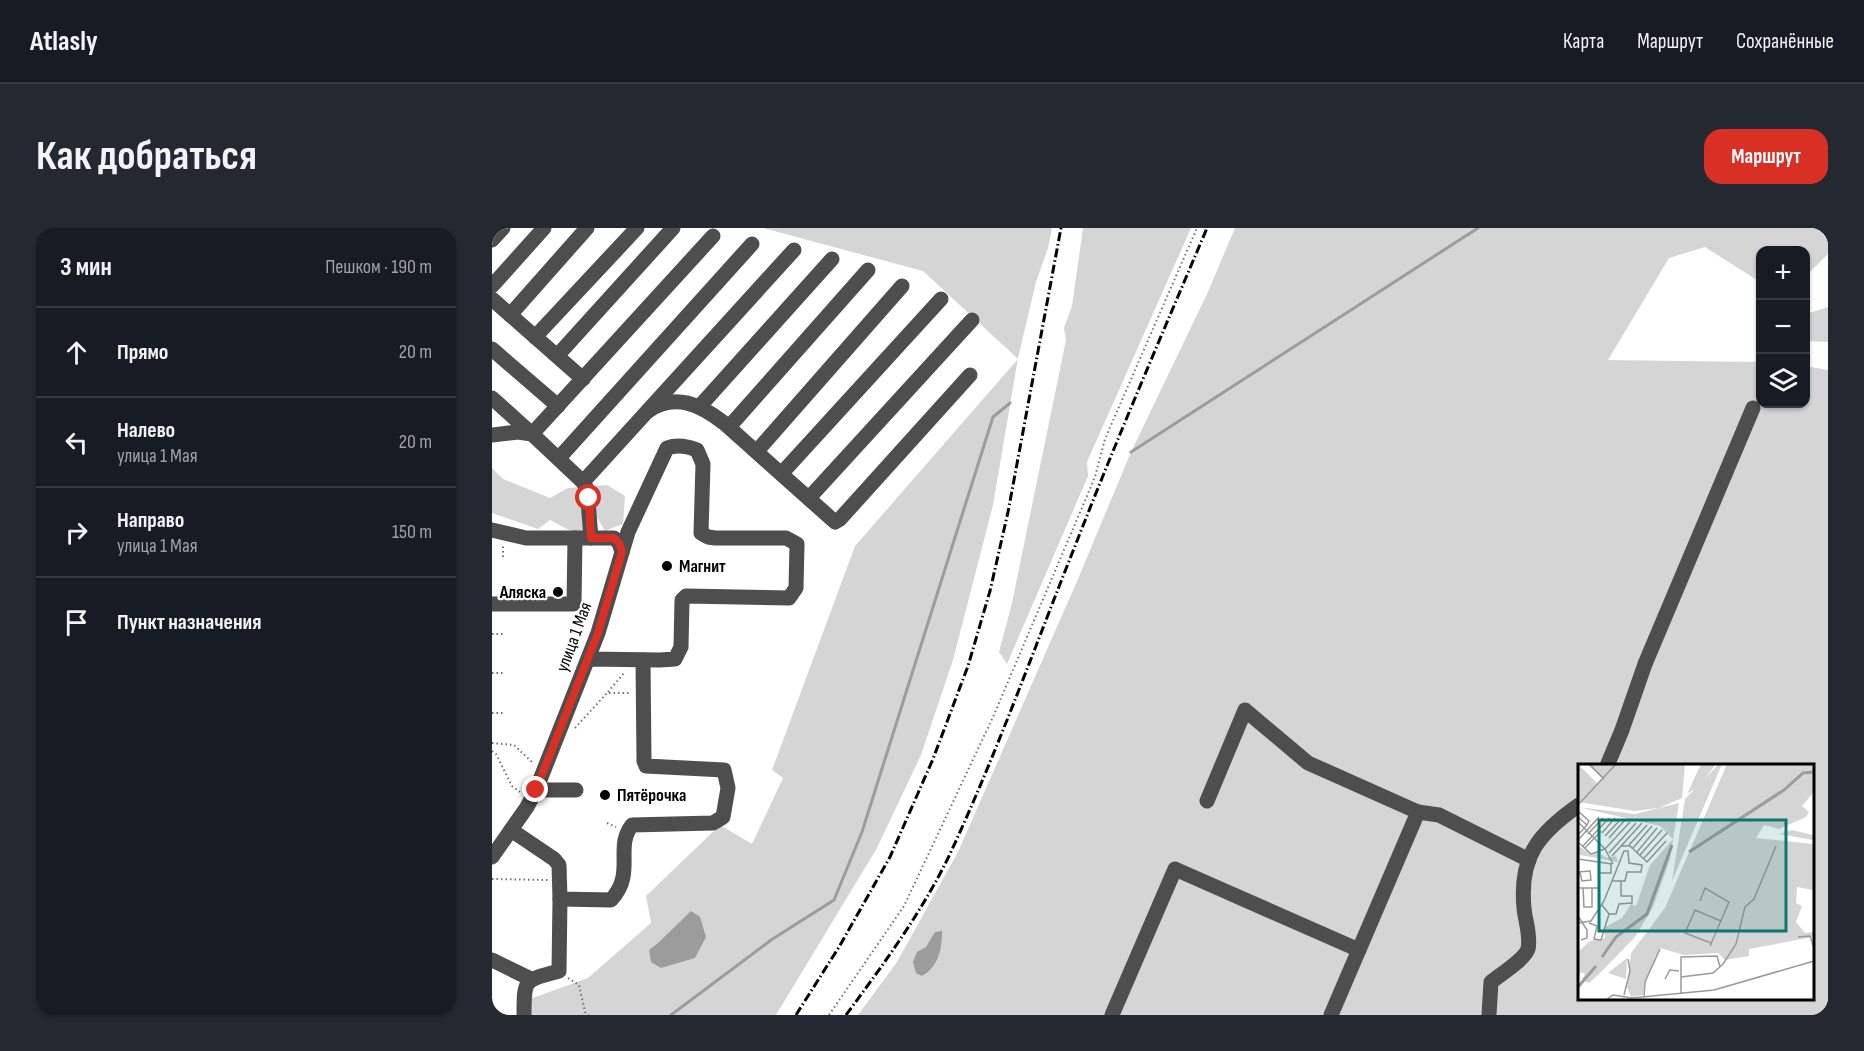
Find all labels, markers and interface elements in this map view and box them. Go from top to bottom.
text: Atlasly [30,25,98,58]
text: Карта [1563,29,1604,54]
text: Маршрут [1637,29,1703,54]
text: Сохранённые [1736,29,1834,54]
button: Маршрут [1704,129,1828,184]
text: Как добраться [36,131,257,182]
map controls [1756,246,1810,408]
button: + [1756,246,1810,300]
text: 3 мин [60,252,112,283]
text: Пешком · 190 m [325,255,432,279]
button: − [1756,300,1810,354]
icon: ahead [60,336,93,369]
text: Прямо [117,339,168,366]
text: 20 m [399,340,432,364]
button: layers [1756,354,1810,408]
text: Налево [117,417,175,444]
icon: left [60,426,93,459]
text: 20 m [399,430,432,454]
text: улица 1 Мая [117,444,198,468]
route start [575,484,601,510]
text: Направо [117,507,184,534]
icon: right [60,516,93,549]
text: 150 m [392,520,432,544]
text: улица 1 Мая [117,534,198,558]
place label: Магнит [679,556,726,577]
marker: Магнит [660,559,674,573]
place label: Аляска [499,582,546,603]
marker: Аляска [551,585,565,599]
street label: улица 1 Мая [552,599,596,675]
icon: arrive [60,606,93,639]
text: Пункт назначения [117,609,261,636]
inset map [1578,764,1813,1000]
route end [522,776,548,802]
place label: Пятёрочка [617,785,686,806]
marker: Пятёрочка [598,788,612,802]

